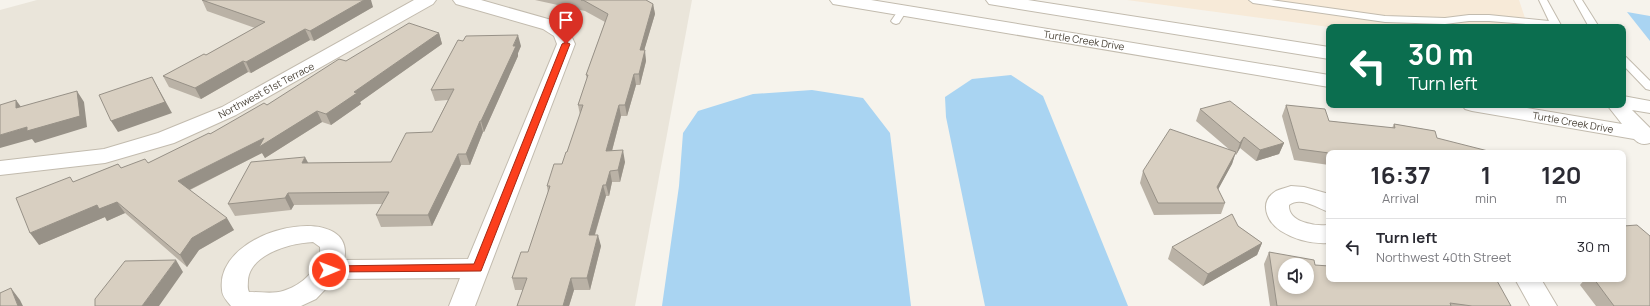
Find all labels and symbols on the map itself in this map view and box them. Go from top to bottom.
pin [549,3,583,44]
street label: Turtle Creek Drive [1042,27,1126,53]
street label: Northwest 61st Terrace [216,59,317,121]
street label: Turtle Creek Drive [1531,108,1615,136]
position arrow [308,249,350,291]

